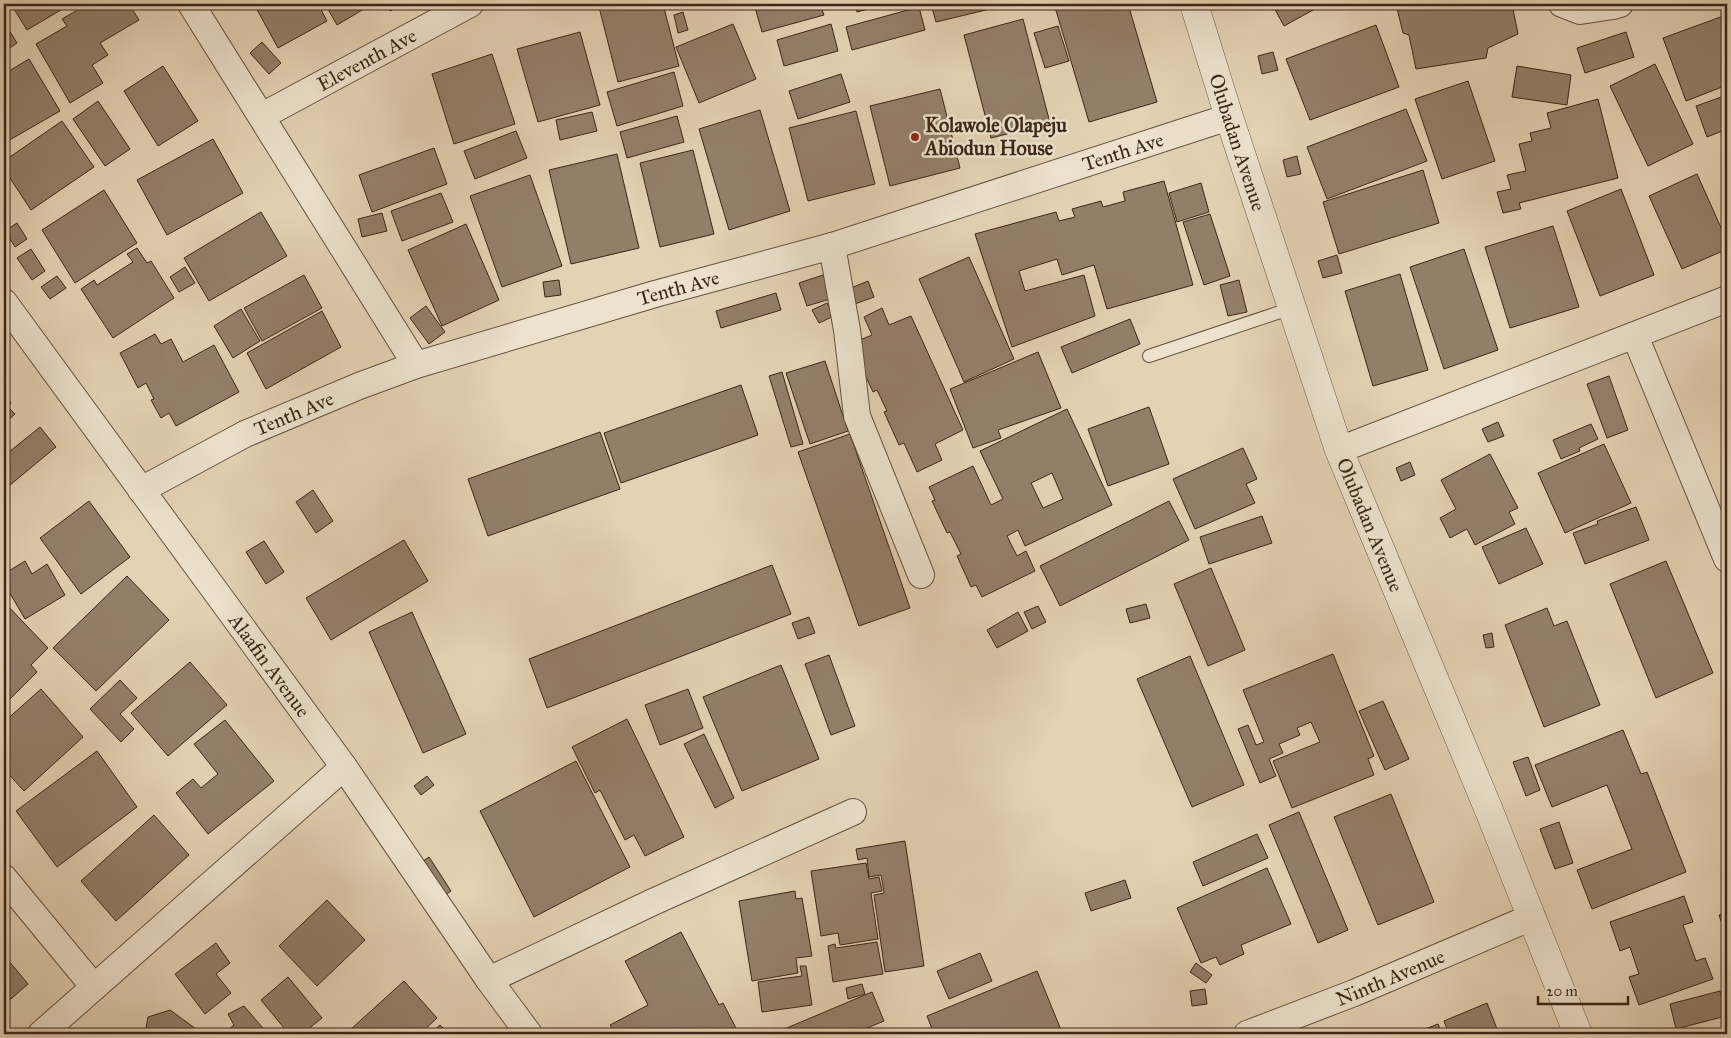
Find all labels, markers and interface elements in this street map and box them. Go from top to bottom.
street label: Eleventh Ave [313,23,421,96]
street label: Olubadan Avenue [1204,71,1271,214]
place label: Kolawole Olapeju Abiodun House [923,113,1067,160]
street label: Tenth Ave [1079,127,1166,176]
marker: Kolawole Olapeju Abiodun House [909,131,921,143]
street label: Tenth Ave [634,265,722,311]
street label: Tenth Ave [250,386,337,441]
street label: Olubadan Avenue [1332,454,1409,595]
street label: Alaafin Avenue [223,608,315,722]
street label: Ninth Avenue [1332,944,1448,1011]
scale bar [1538,973,1628,1005]
text: 20 m [1546,982,1578,1000]

